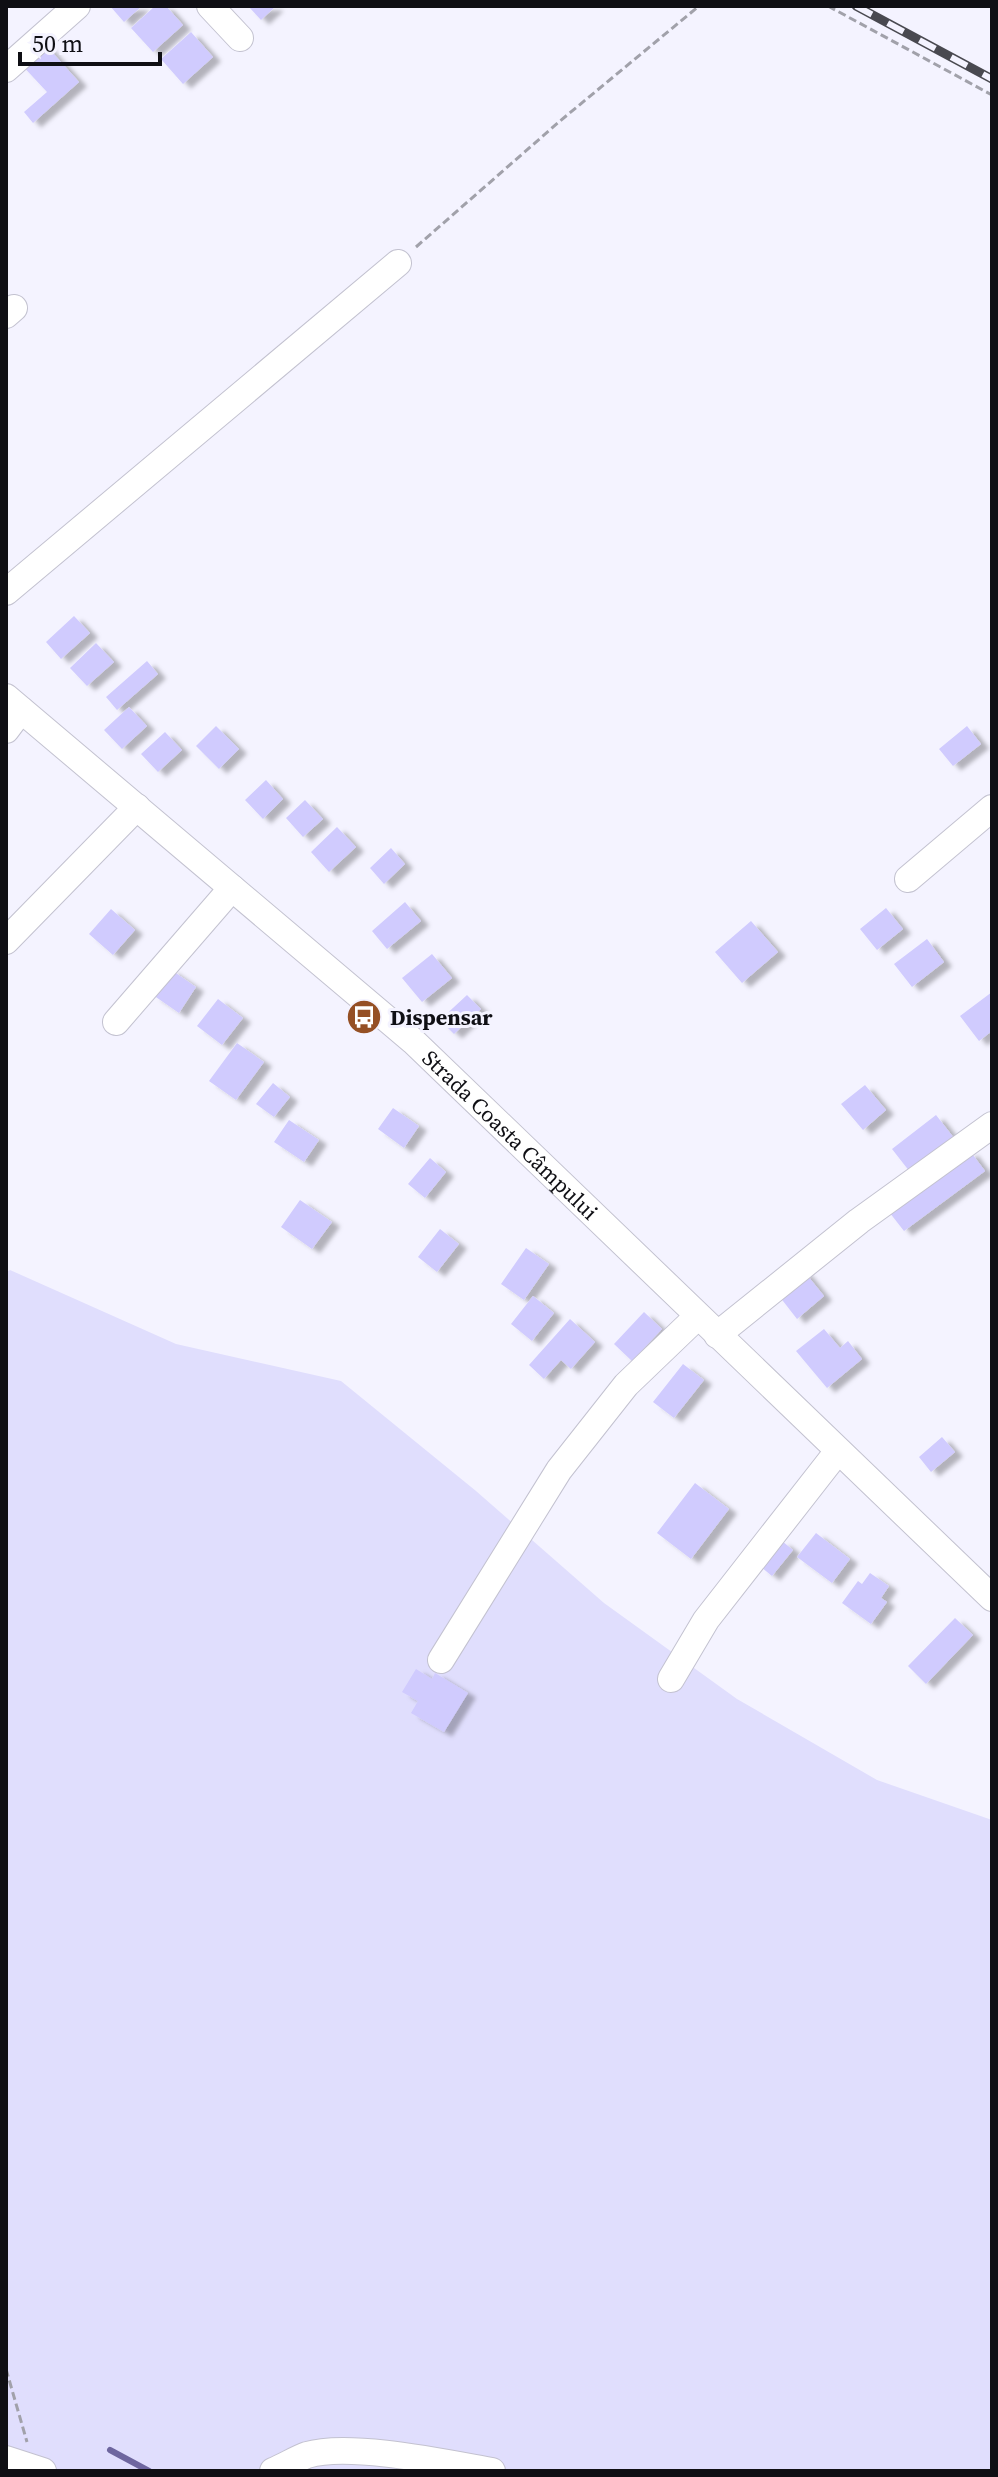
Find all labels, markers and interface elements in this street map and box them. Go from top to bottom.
scale bar [20,16,160,66]
text: 50 m [32,27,83,60]
bus stop icon: Dispensar [345,998,383,1036]
place label: Dispensar [390,1002,493,1032]
street label: Strada Coasta Câmpului [416,1043,605,1226]

